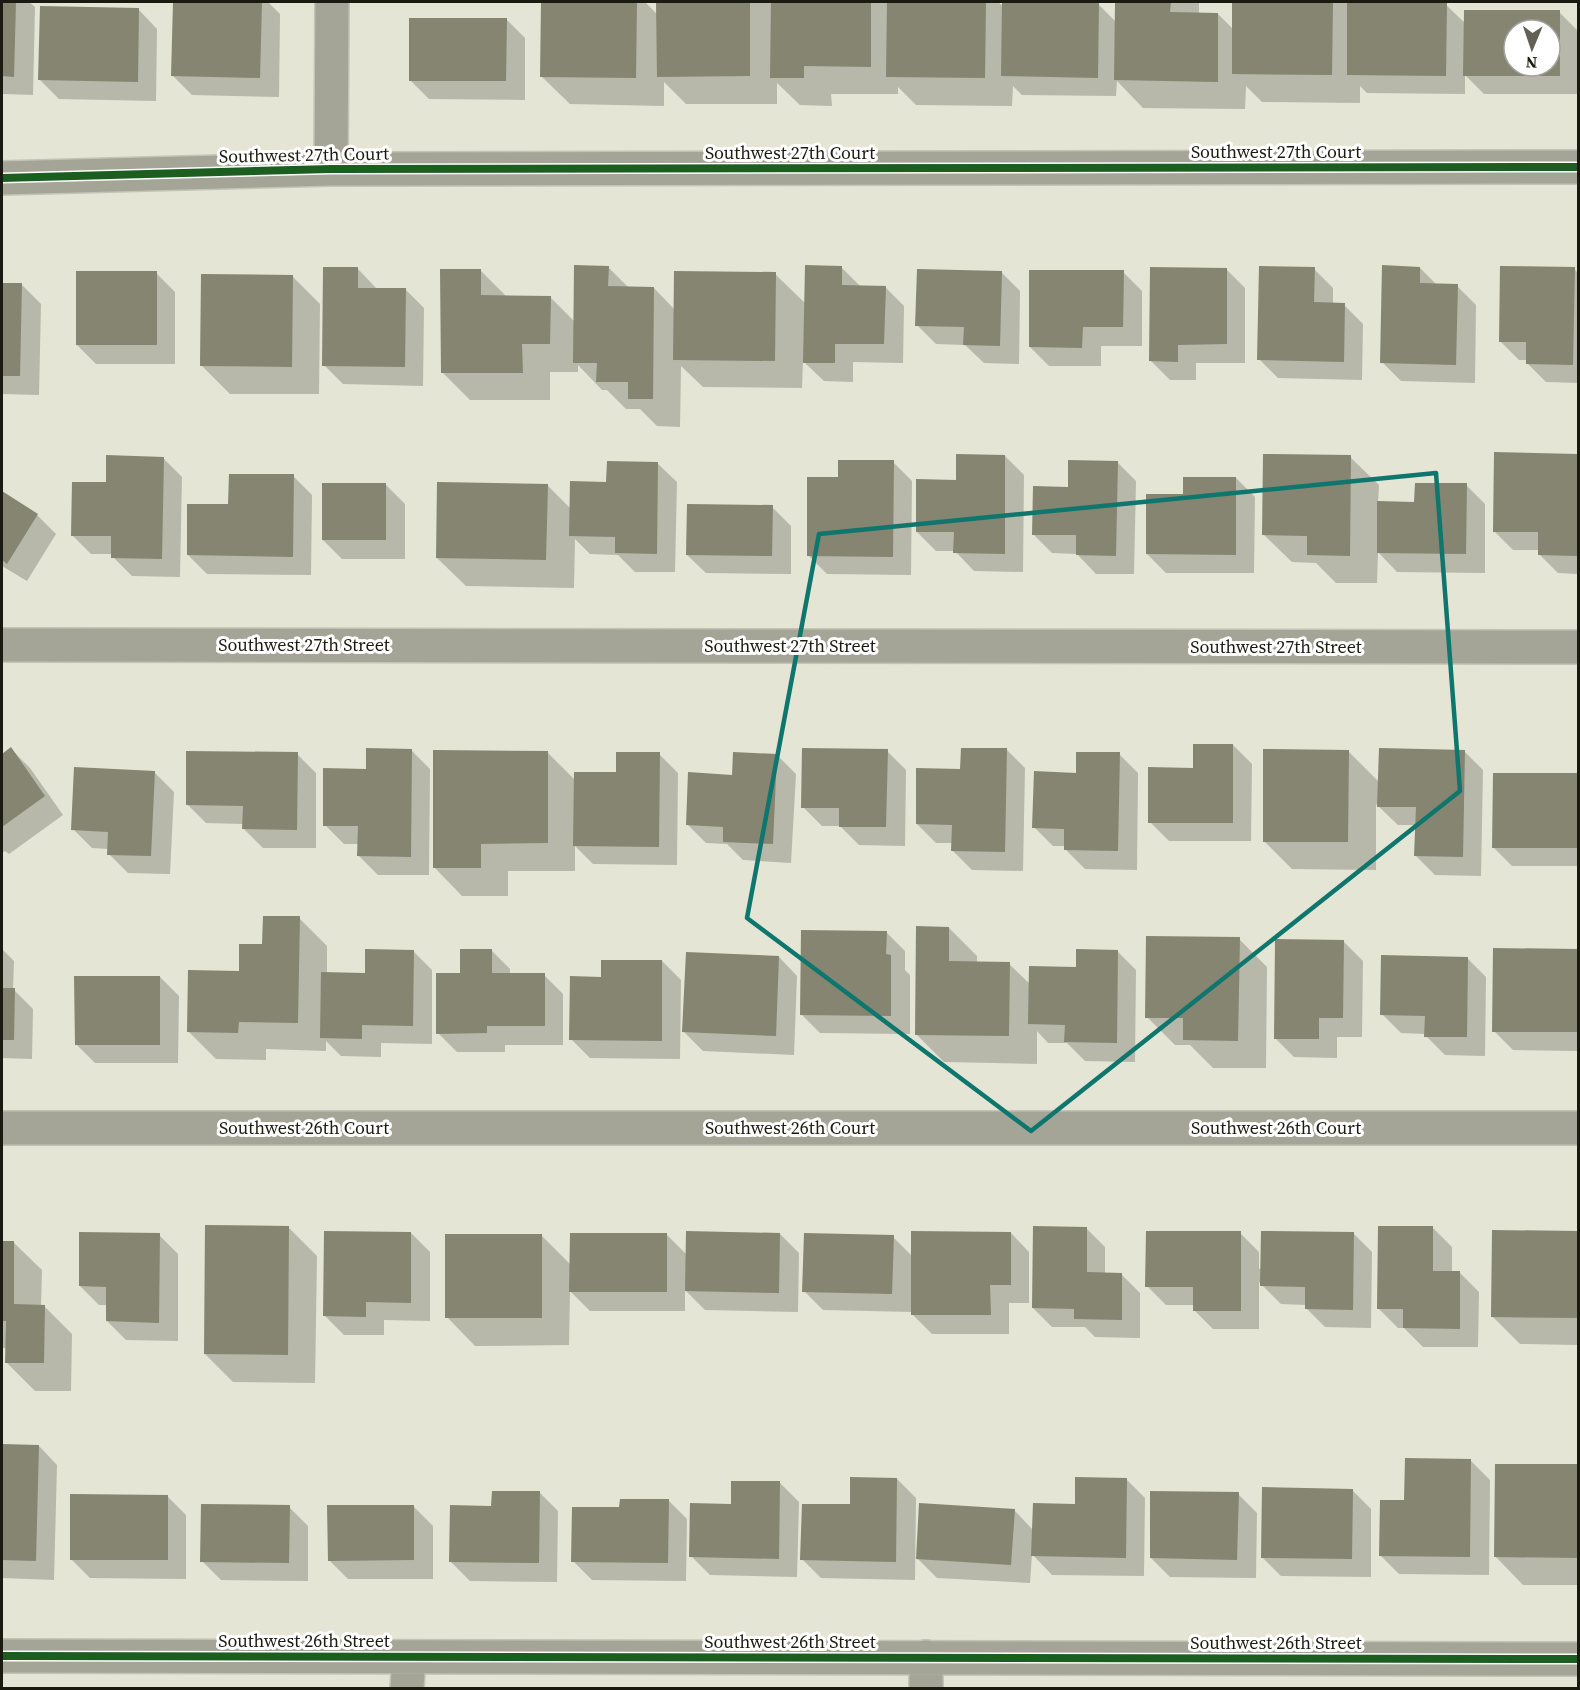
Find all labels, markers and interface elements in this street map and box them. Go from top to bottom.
north arrow [1502,18,1562,78]
text: N [1525,52,1538,74]
street label: Southwest 27th Court [1191,139,1361,164]
street label: Southwest 27th Court [705,140,875,165]
street label: Southwest 27th Court [219,141,389,168]
street label: Southwest 27th Street [218,632,390,657]
street label: Southwest 27th Street [704,633,876,658]
street label: Southwest 27th Street [1190,634,1362,659]
street label: Southwest 26th Court [219,1115,389,1140]
street label: Southwest 26th Court [705,1115,875,1140]
street label: Southwest 26th Court [1191,1115,1361,1140]
street label: Southwest 26th Street [218,1628,390,1653]
street label: Southwest 26th Street [704,1629,876,1654]
street label: Southwest 26th Street [1190,1630,1362,1655]

